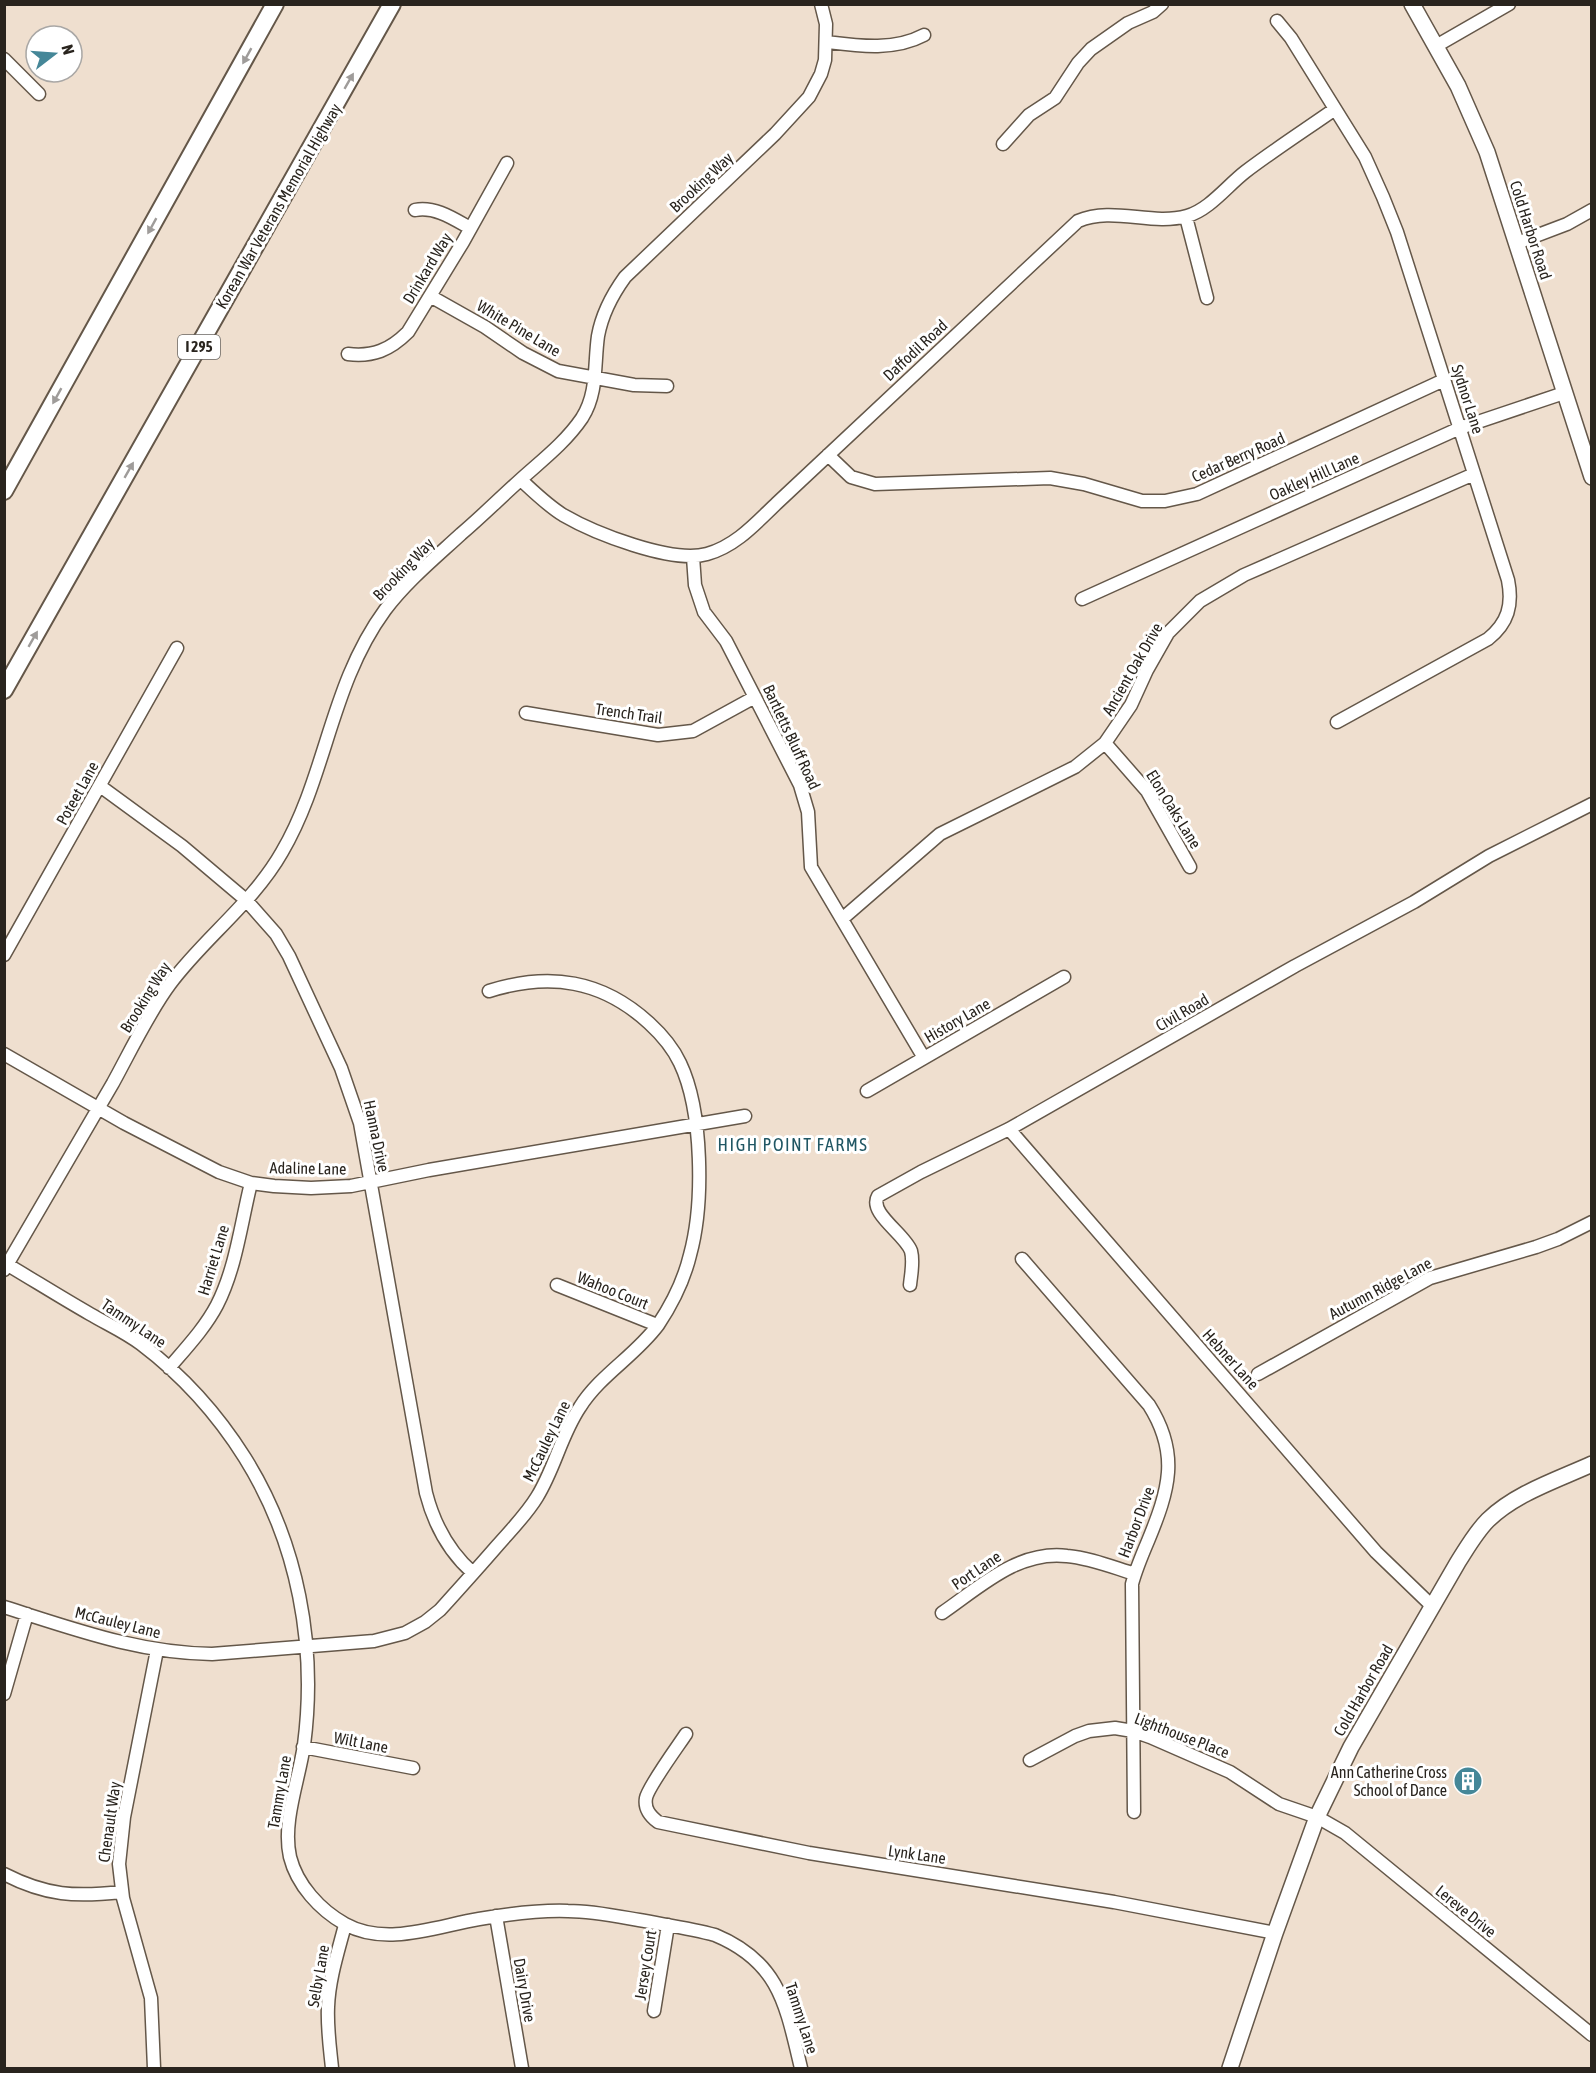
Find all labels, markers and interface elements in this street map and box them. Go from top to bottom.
north arrow [24,24,84,84]
text: N [58,42,78,57]
one-way arrow [242,47,252,64]
one-way arrow [344,73,355,89]
street label: Korean War Veterans Memorial Highway [212,100,345,312]
street label: Brooking Way [666,148,737,216]
street label: Cold Harbor Road [1507,178,1555,282]
one-way arrow [147,218,157,235]
street label: Drinkard Way [399,229,456,307]
street label: White Pine Lane [474,296,564,360]
street label: Daffodil Road [879,316,951,384]
road number: I 295 [178,335,220,359]
street label: Sydnor Lane [1447,362,1488,436]
one-way arrow [52,388,62,405]
street label: Cedar Berry Road [1189,428,1288,486]
street label: Oakley Hill Lane [1266,448,1362,505]
one-way arrow [124,462,135,478]
street label: Brooking Way [369,534,438,605]
street label: Ancient Oak Drive [1098,619,1166,719]
one-way arrow [28,631,38,648]
street label: Bartletts Bluff Road [760,682,824,792]
street label: Trench Trail [594,699,664,727]
street label: Poteet Lane [52,758,102,828]
street label: Elon Oaks Lane [1143,767,1205,851]
street label: Brooking Way [116,958,175,1036]
street label: Civil Road [1152,990,1212,1034]
street label: History Lane [921,994,994,1047]
street label: Hanna Drive [361,1098,393,1174]
district label: HIGH POINT FARMS [718,1134,868,1155]
street label: Adaline Lane [270,1158,346,1178]
street label: Harriet Lane [194,1223,232,1297]
street label: Autumn Ridge Lane [1326,1253,1435,1323]
street label: Wahoo Court [575,1268,652,1313]
street label: Tammy Lane [98,1295,170,1352]
street label: Hebner Lane [1199,1325,1263,1393]
street label: McCauley Lane [519,1398,574,1485]
street label: Harbor Drive [1114,1484,1158,1560]
street label: Port Lane [948,1547,1004,1593]
street label: McCauley Lane [73,1603,163,1642]
street label: Cold Harbor Road [1330,1641,1396,1739]
street label: Lighthouse Place [1132,1709,1232,1762]
street label: Wilt Lane [332,1728,390,1756]
street label: Tammy Lane [264,1754,295,1830]
place label: Ann Catherine Cross School of Dance [1331,1763,1447,1799]
building icon: Ann Catherine Cross School of Dance [1452,1765,1484,1797]
street label: Chenault Way [94,1780,125,1864]
street label: Lynk Lane [887,1841,947,1868]
street label: Lereve Drive [1432,1881,1500,1941]
street label: Jersey Court [631,1929,660,2001]
street label: Selby Lane [304,1943,333,2009]
street label: Dairy Drive [510,1957,539,2024]
street label: Tammy Lane [781,1980,822,2056]

